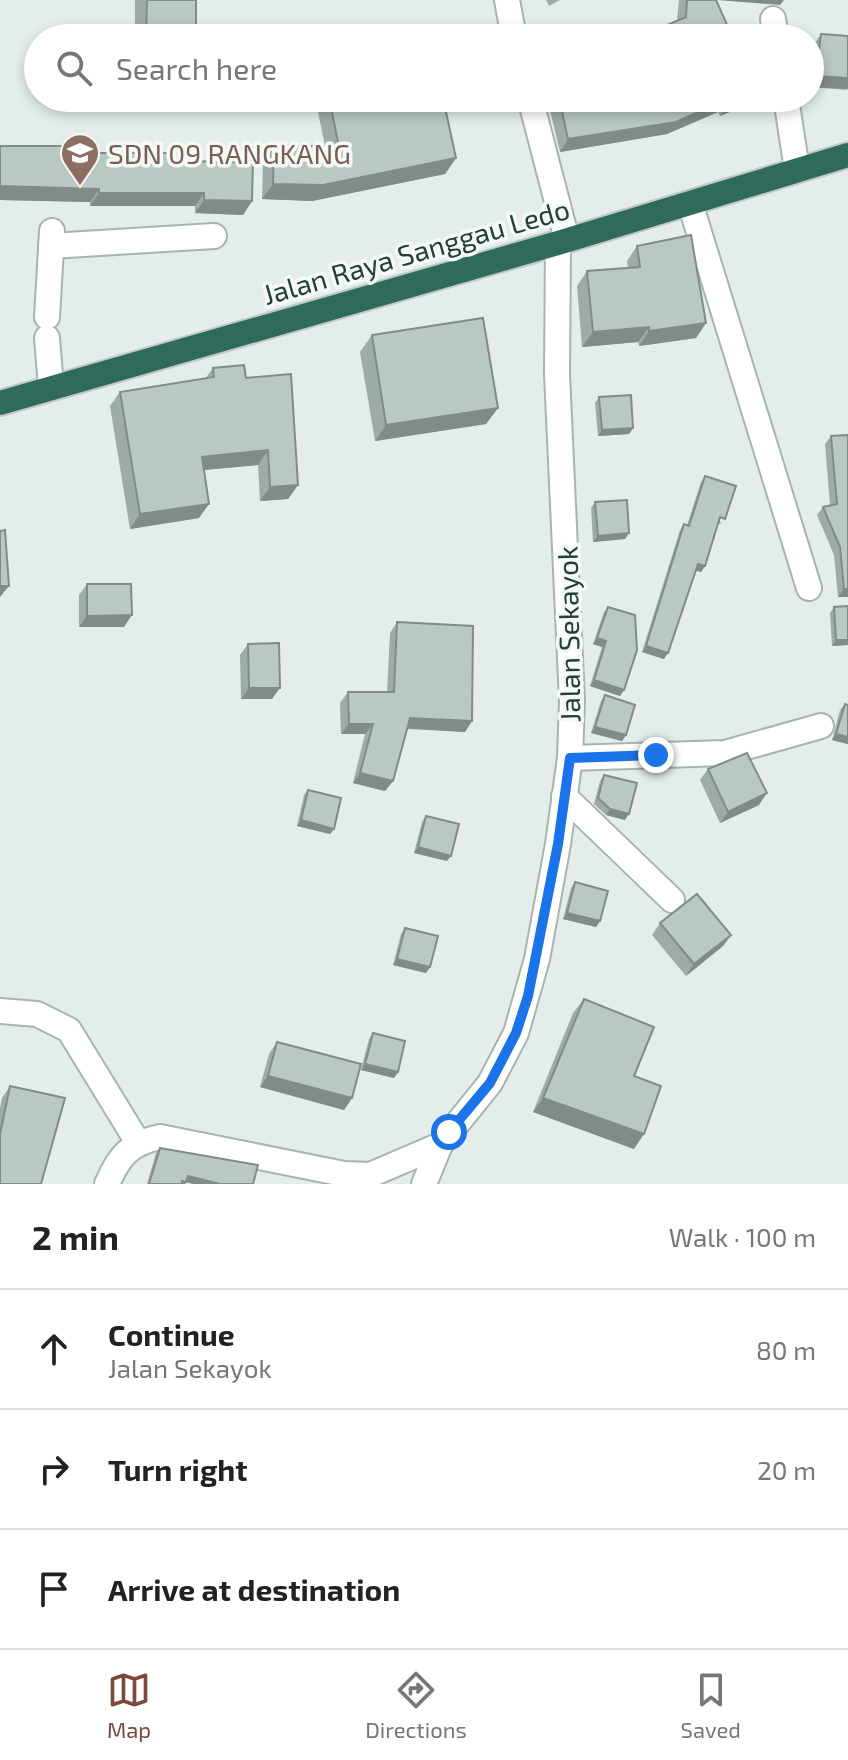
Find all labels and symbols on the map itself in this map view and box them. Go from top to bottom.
school or university icon: SDN 09 RANGKANG [59,132,101,187]
place label: SDN 09 RANGKANG [108,136,351,170]
street label: Jalan Raya Sanggau Ledo [259,191,573,311]
street label: Jalan Sekayok [549,546,587,722]
route end [638,737,674,773]
route start [431,1114,467,1150]

